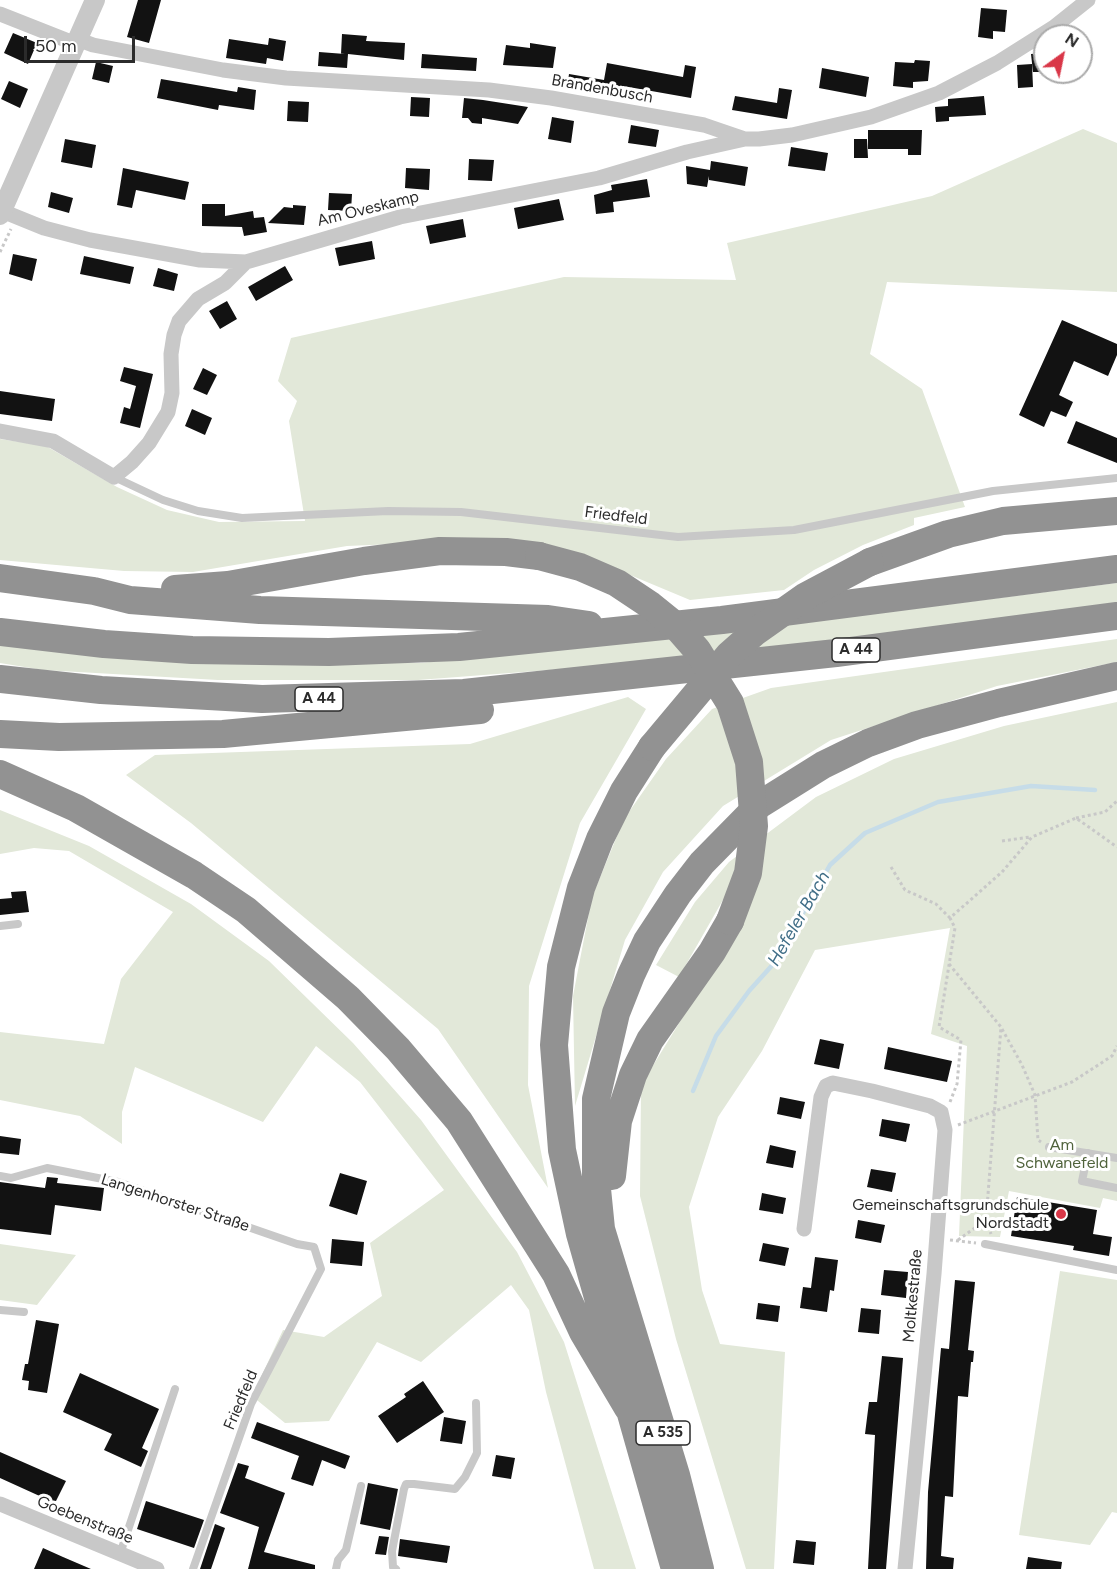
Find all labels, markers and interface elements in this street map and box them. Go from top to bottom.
scale bar [27,24,138,62]
north arrow [1033,24,1093,84]
text: N [1062,29,1082,51]
text: 50 m [35,35,77,57]
street label: Brandenbusch [550,71,654,107]
street label: Am Oveskamp [315,187,421,231]
street label: Friedfeld [583,503,649,529]
road number: A 44 [832,638,880,662]
road number: A 44 [295,687,343,711]
water label: Hefeler Bach [763,868,835,970]
park label: Am Schwanefeld [1016,1135,1108,1173]
street label: Langenhorster Straße [98,1170,252,1236]
place label: Gemeinschaftsgrundschule Nordstadt [852,1195,1049,1233]
marker: Gemeinschaftsgrundschule Nordstadt [1054,1207,1068,1221]
street label: Moltkestraße [899,1249,927,1343]
street label: Friedfeld [220,1367,262,1433]
road number: A 535 [636,1421,690,1445]
street label: Goebenstraße [34,1492,136,1548]

